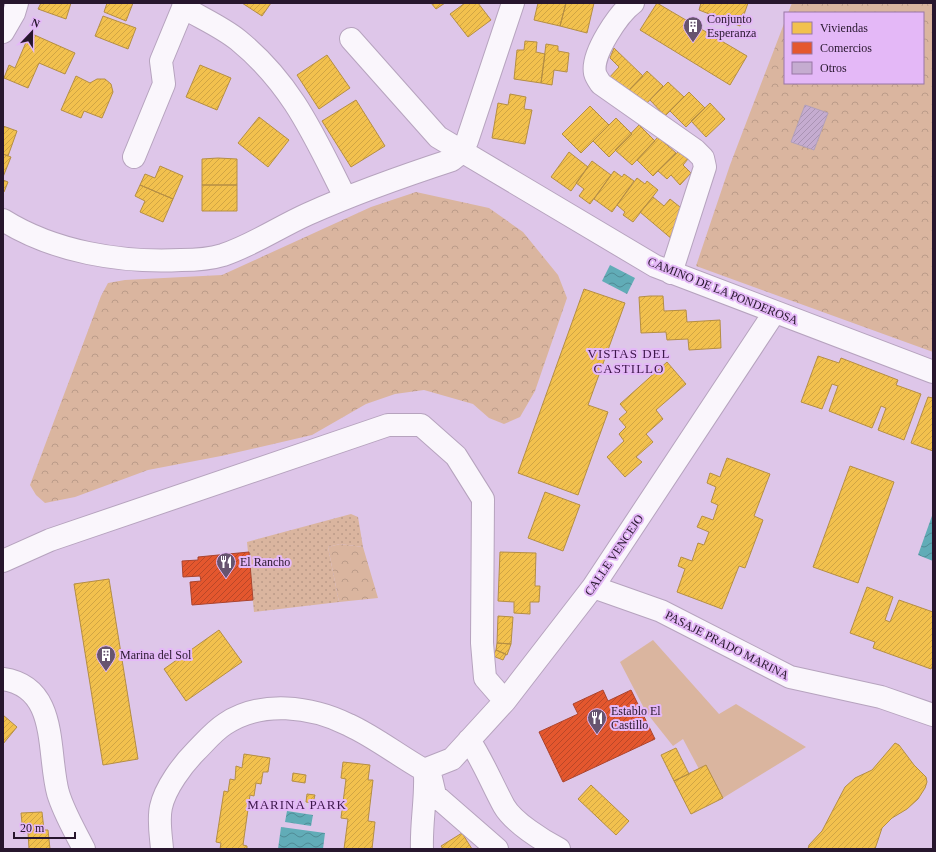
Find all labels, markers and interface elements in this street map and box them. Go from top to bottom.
north arrow [12,12,52,52]
place label: Conjunto Esperanza [707,12,757,40]
legend [784,12,924,84]
building icon: Conjunto Esperanza [682,15,704,43]
text: N [30,16,42,30]
text: Viviendas [820,21,868,35]
text: Comercios [820,41,872,55]
text: Otros [820,61,847,75]
street label: CAMINO DE LA PONDEROSA [646,254,801,328]
district label: VISTAS DEL CASTILLO [588,346,671,376]
street label: CALLE VENCEJO [582,512,646,598]
restaurant icon: El Rancho [215,551,237,579]
place label: El Rancho [240,555,290,569]
street label: PASAJE PRADO MARINA [663,608,791,682]
building icon: Marina del Sol [95,644,117,672]
place label: Marina del Sol [120,648,192,662]
place label: Establo El Castillo [611,704,661,732]
restaurant icon: Establo El Castillo [586,707,608,735]
district label: MARINA PARK [247,797,347,812]
scale bar [14,814,75,840]
text: 20 m [20,821,45,835]

